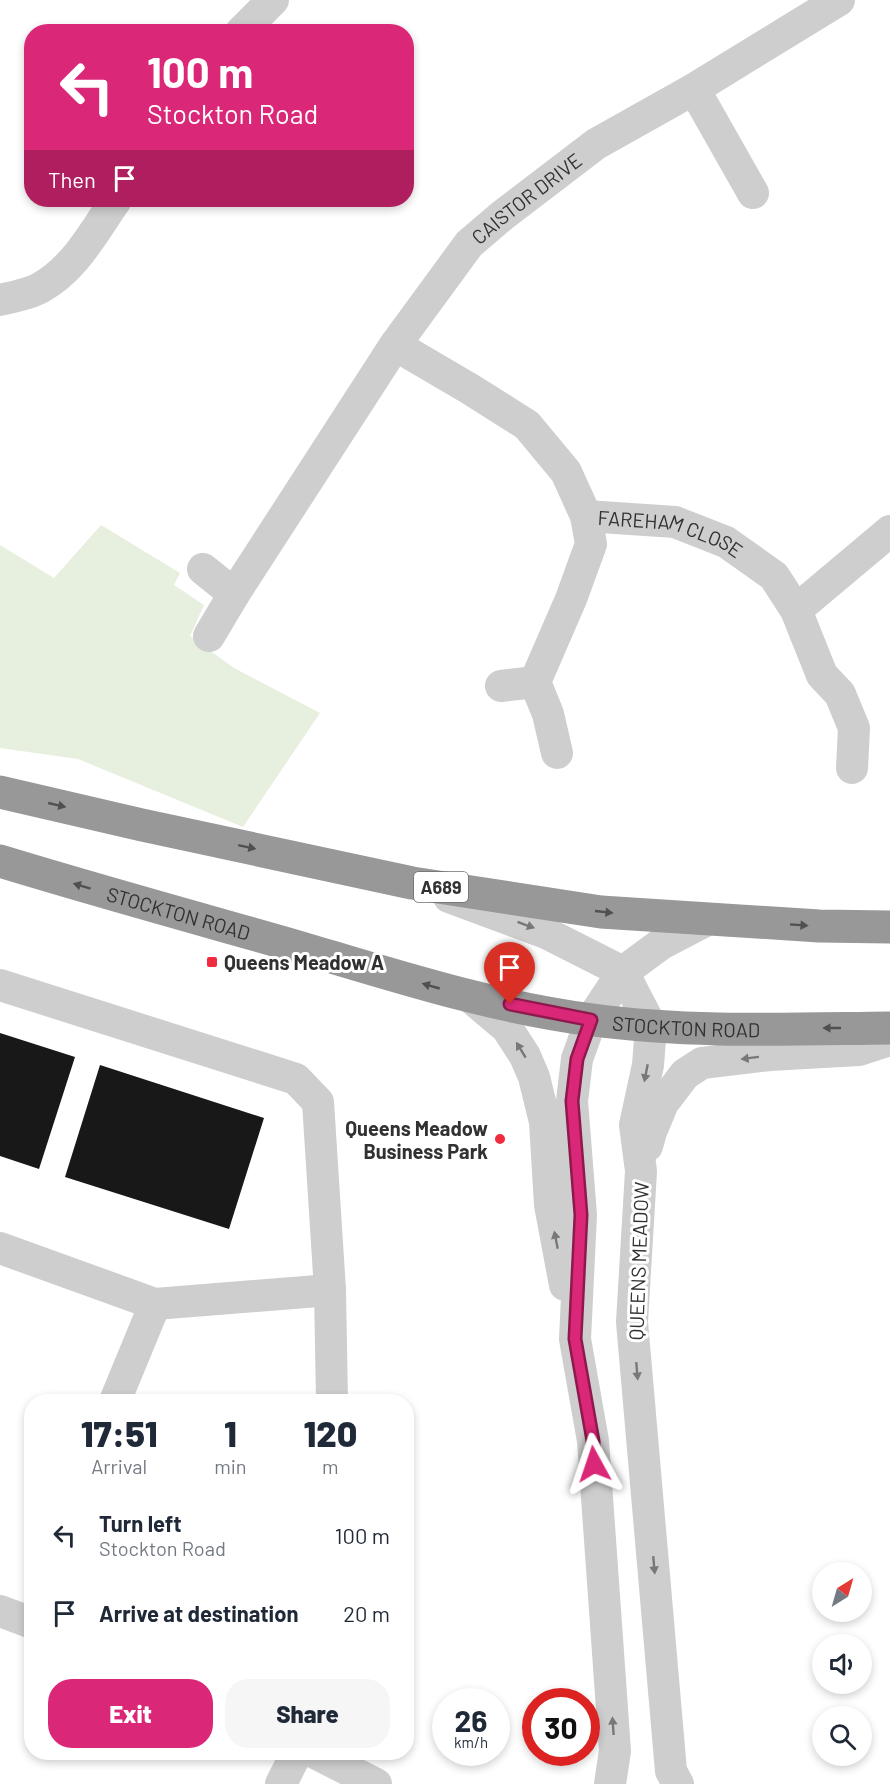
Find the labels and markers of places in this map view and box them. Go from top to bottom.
pin [484,942,535,1004]
place label: Queens Meadow A [224,950,384,974]
marker: Queens Meadow A [205,955,219,969]
place label: Queens Meadow Business Park [345,1116,488,1163]
marker: Queens Meadow Business Park [493,1132,507,1146]

